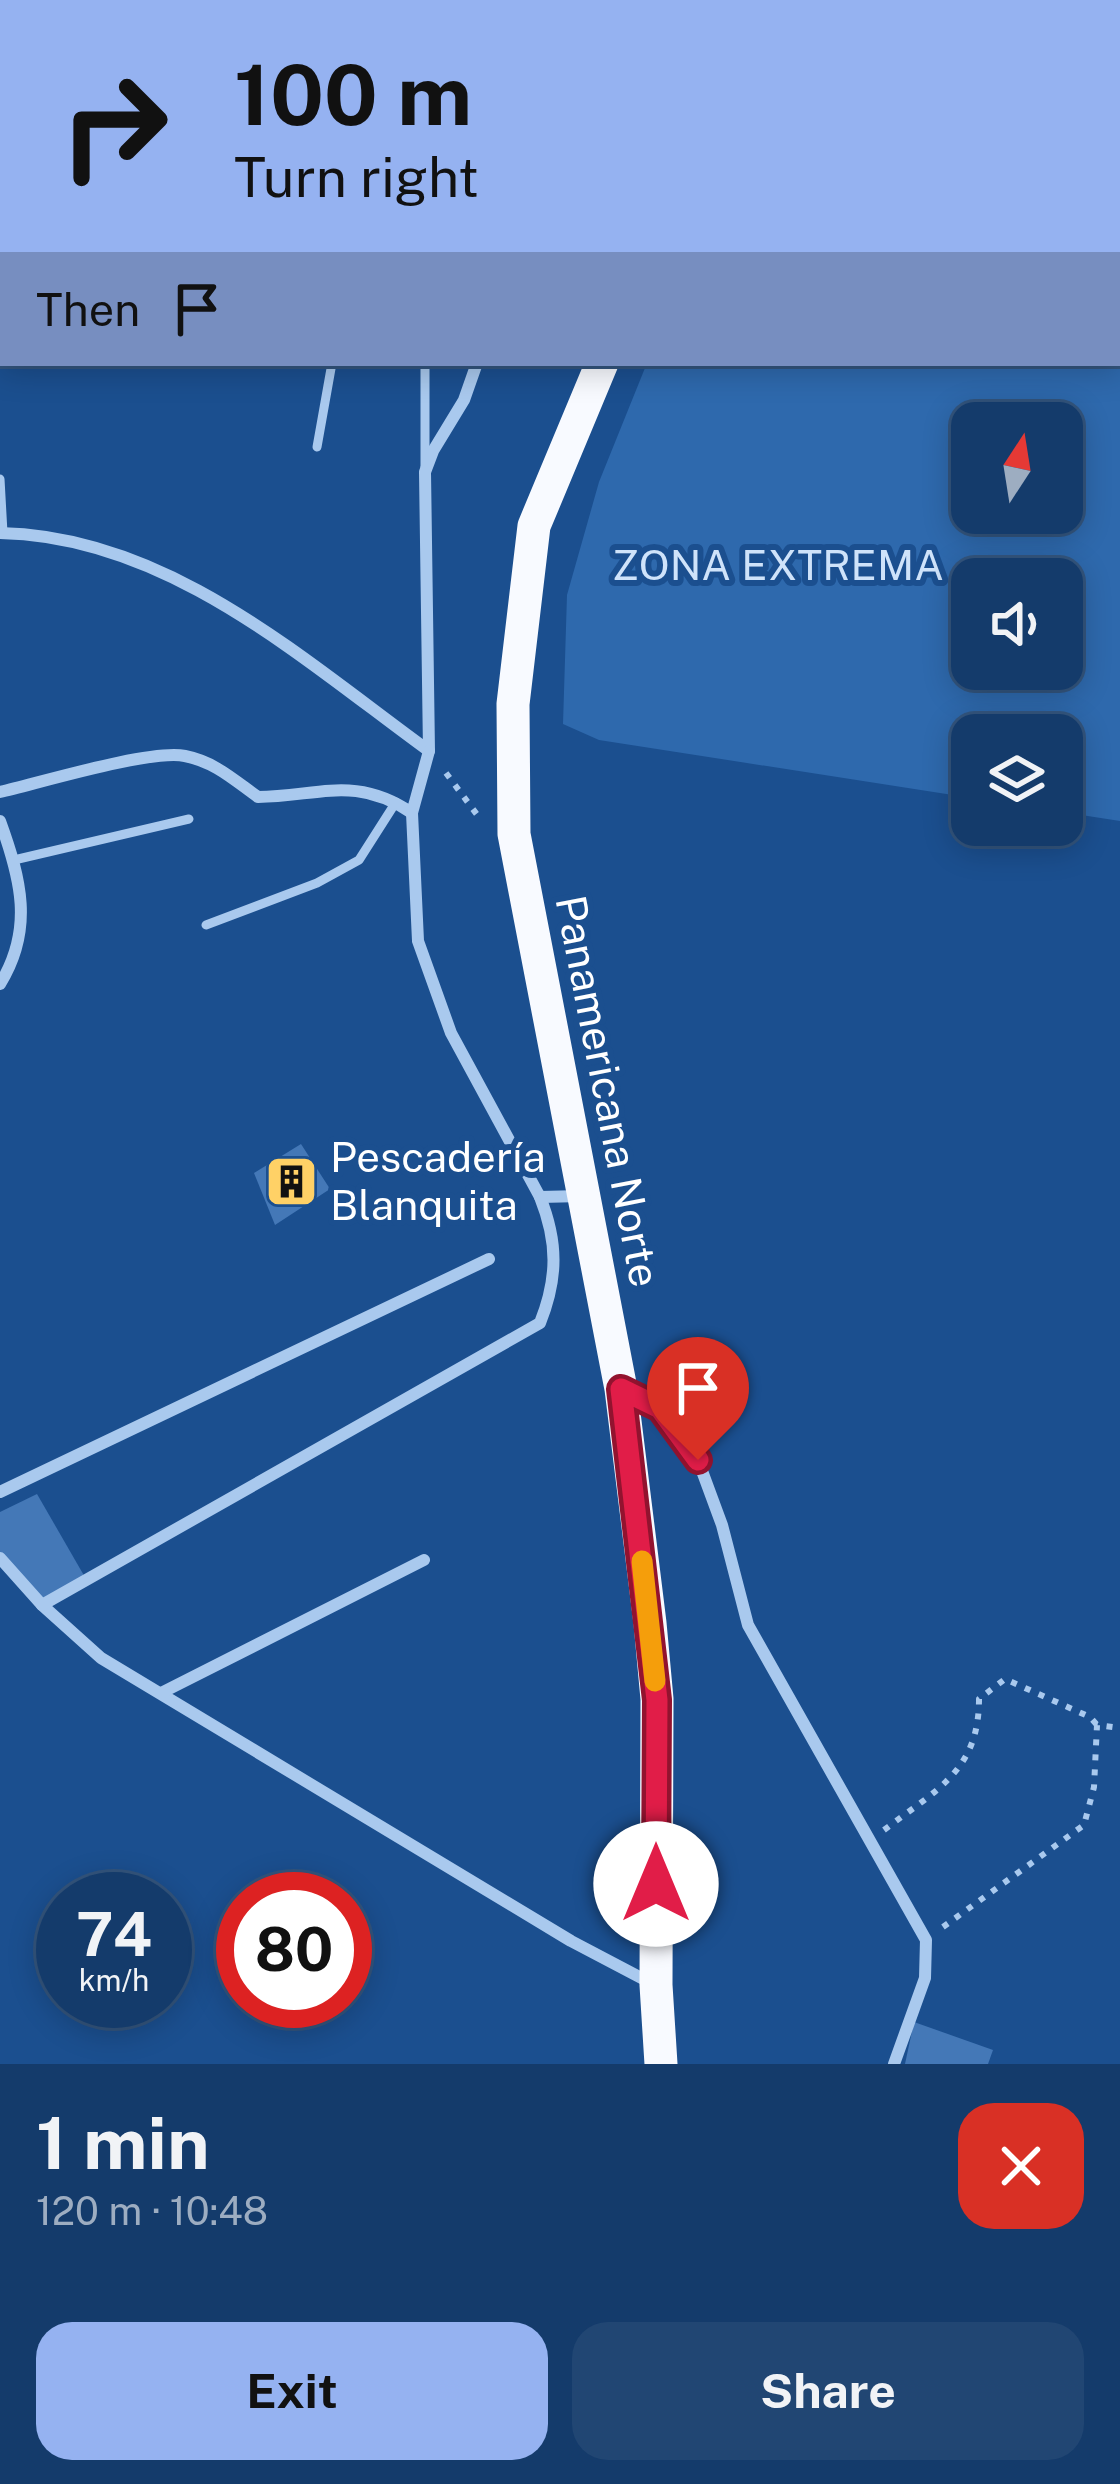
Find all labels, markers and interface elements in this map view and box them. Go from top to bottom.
text: 100 m [234,45,472,144]
icon: right [36,48,192,204]
text: Turn right [234,146,479,209]
icon: arrive [164,276,230,342]
text: Then [36,283,140,336]
north arrow [951,402,1083,534]
map controls [951,402,1083,846]
park label: ZONA EXTREMA [612,540,944,589]
button: sound [951,558,1083,690]
button: layers [951,714,1083,846]
street label: Panamericana Norte [546,891,670,1291]
place label: Pescadería Blanquita [330,1132,546,1229]
building icon: Pescadería Blanquita [263,1153,319,1209]
pin [647,1337,749,1460]
icon: arrive [665,1355,731,1421]
position arrow [593,1821,719,1947]
speed limit sign: 80 [216,1872,372,2028]
text: 74 [76,1899,152,1970]
text: km/h [79,1962,149,1998]
text: 1 min [36,2101,210,2185]
button: close [958,2103,1084,2229]
text: 120 m · 10:48 [36,2188,268,2234]
button: Exit [36,2322,548,2460]
button: Share [572,2322,1084,2460]

